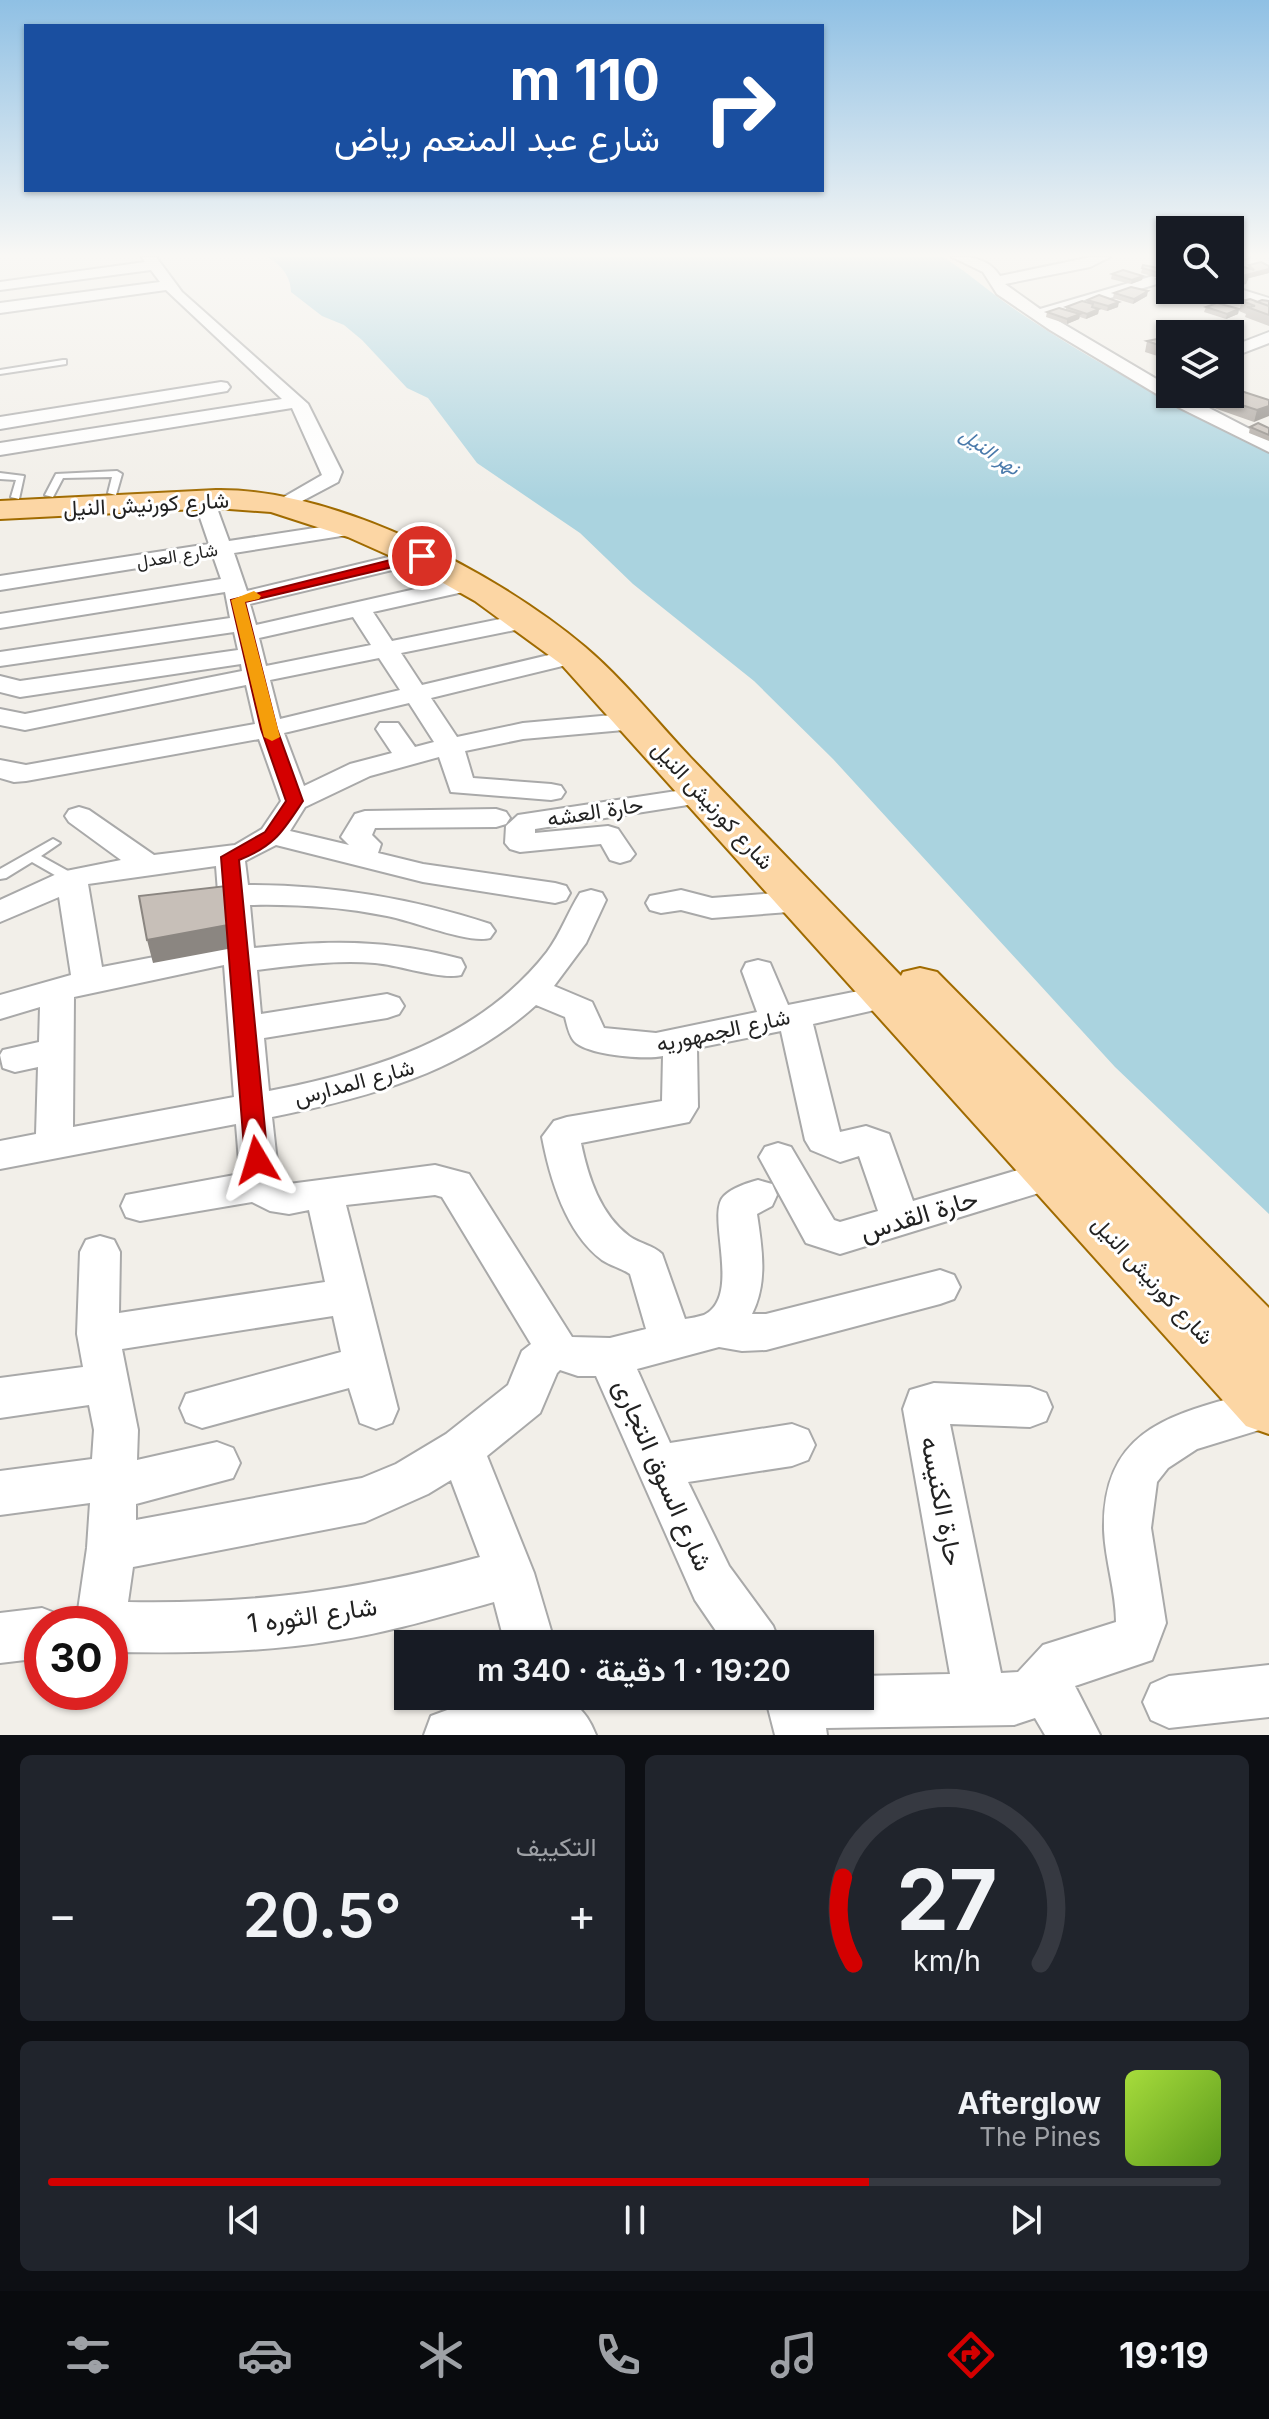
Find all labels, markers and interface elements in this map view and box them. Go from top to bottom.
text: 110 m [510,46,660,114]
icon: right [688,56,792,160]
text: شارع عبد المنعم رياض [334,116,660,160]
map controls [1156,216,1244,408]
button: search [1156,216,1244,304]
button: layers [1156,320,1244,408]
water label: نهر النيل [955,422,1026,482]
street label: شارع كورنيش النيل [62,487,230,523]
pin [388,522,456,590]
icon: arrive [400,534,444,578]
street label: شارع العدل [135,539,219,574]
street label: شارع كورنيش النيل [645,735,779,876]
street label: حارة العشه [545,791,645,832]
street label: شارع الجمهوريه [654,1003,793,1059]
street label: شارع المدارس [291,1054,417,1112]
position arrow [215,1118,299,1202]
street label: حارة القدس [856,1182,982,1248]
street label: شارع كورنيش النيل [1085,1210,1219,1351]
street label: شارع السوق التجارى [605,1374,720,1577]
street label: حارة الكنيسه [914,1434,970,1568]
street label: شارع الثوره 1 [245,1590,379,1642]
speed limit sign: 30 [24,1606,128,1710]
text: 19:20 · 1 دقيقة · 340 m [477,1652,791,1688]
text: التكييف [516,1831,597,1862]
text: 27 [896,1849,997,1950]
text: 20.5° [243,1879,402,1951]
text: − [48,1888,77,1942]
text: + [567,1888,596,1942]
text: km/h [913,1943,981,1978]
text: Afterglow [957,2085,1101,2121]
text: The Pines [979,2121,1101,2152]
icon: previous [222,2198,266,2242]
icon: pause [613,2198,657,2242]
icon: next [1004,2198,1048,2242]
icon: filters [60,2327,116,2383]
icon: car [237,2327,293,2383]
icon: climate [413,2327,469,2383]
icon: phone [590,2327,646,2383]
icon: music [766,2327,822,2383]
icon: directions [943,2327,999,2383]
text: 19:19 [1119,2333,1209,2377]

